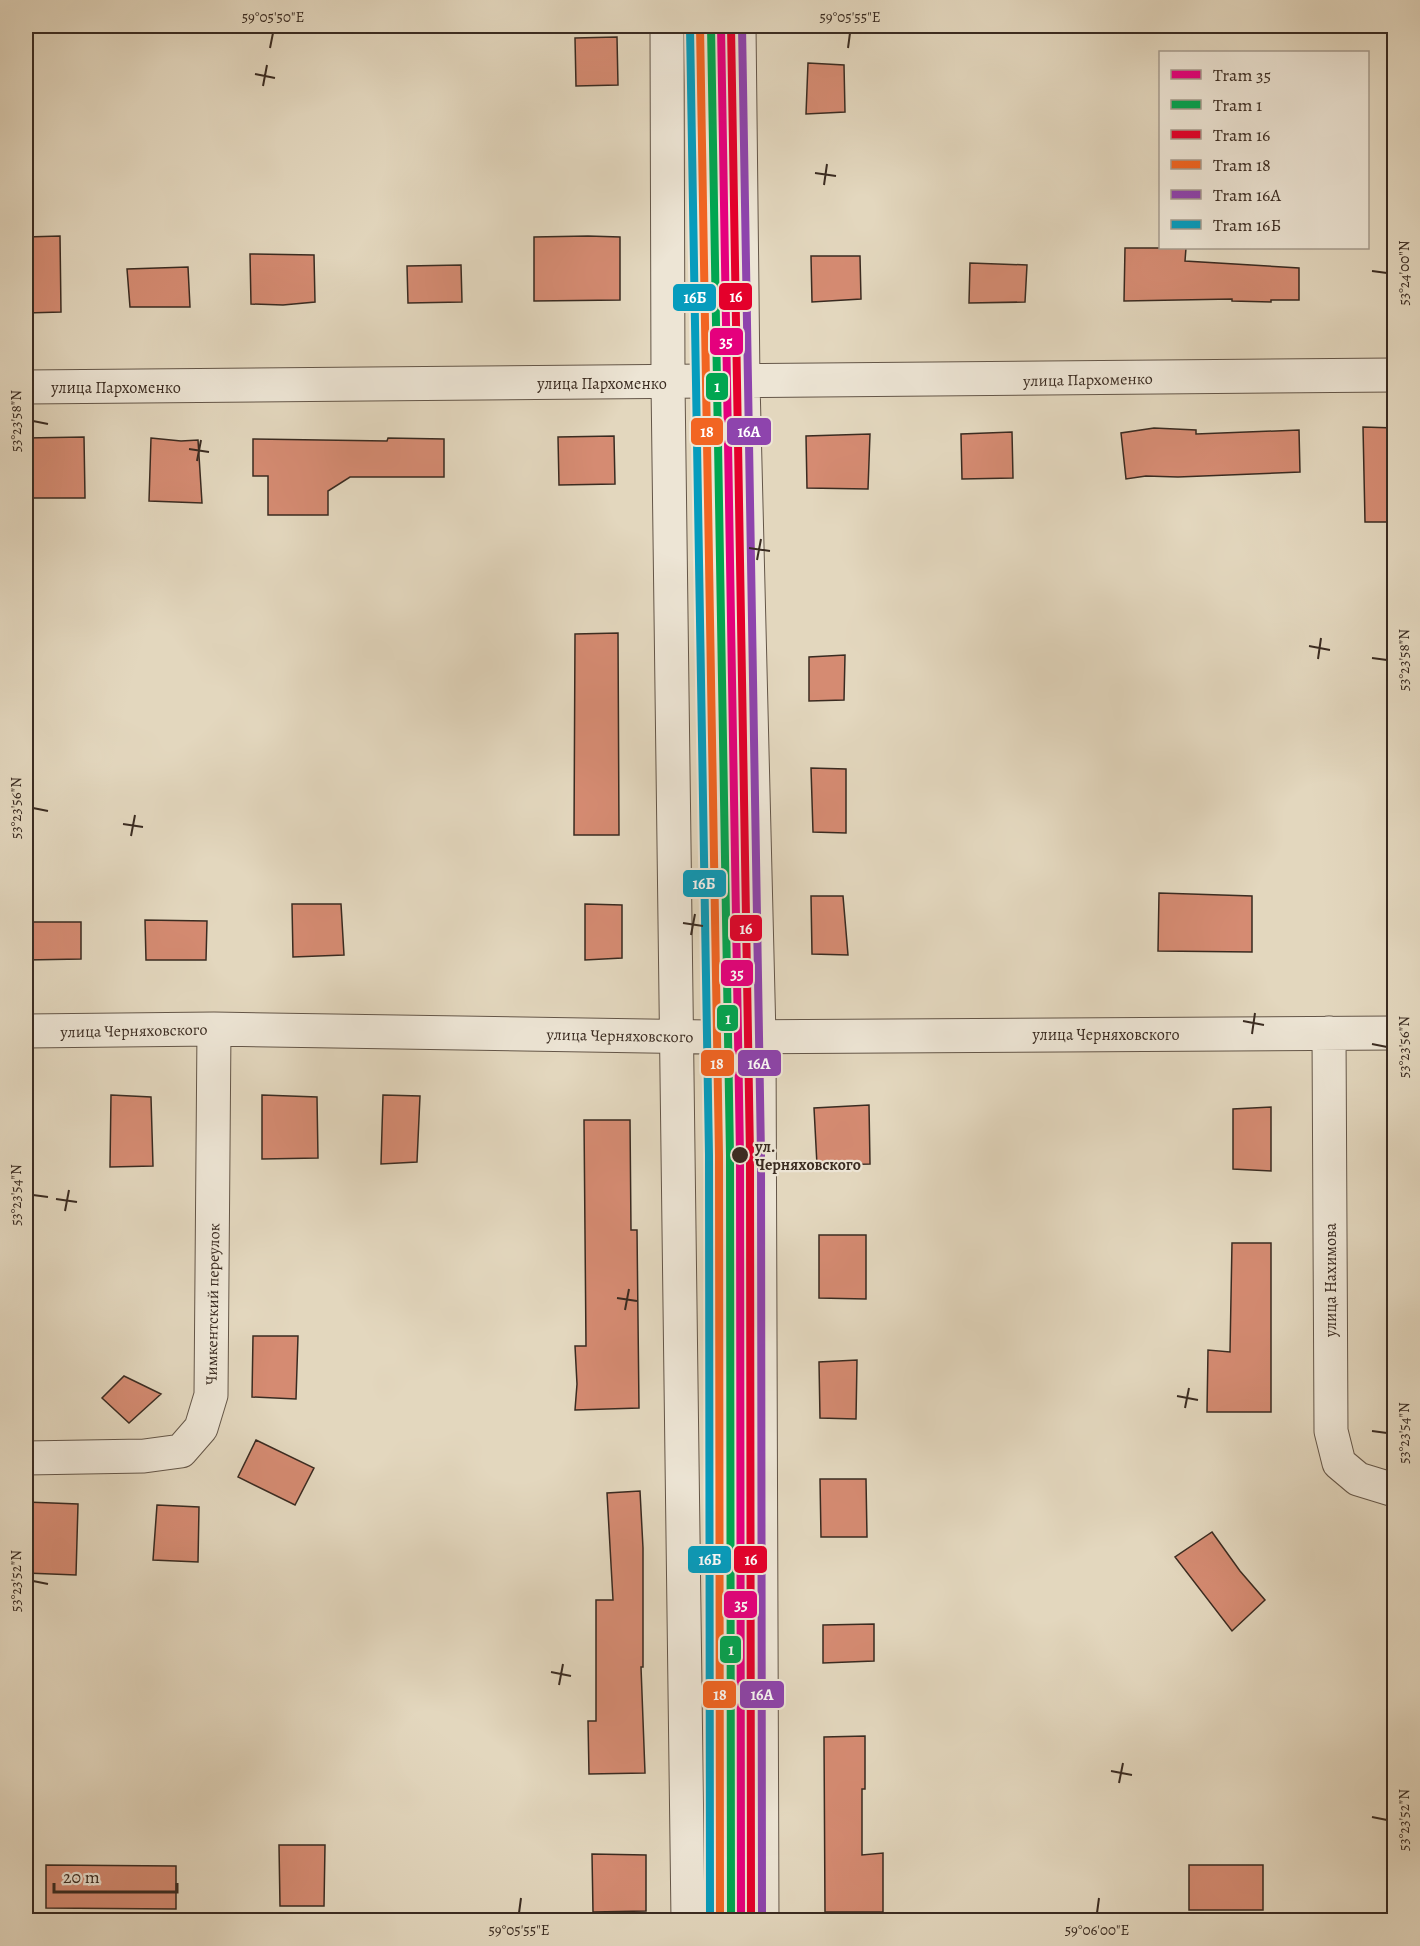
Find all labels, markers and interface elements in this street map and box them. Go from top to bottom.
text: 59°05'50"E [242,7,304,27]
text: 59°05'55"E [819,7,881,27]
legend [1159,51,1369,249]
text: Tram 35 [1213,63,1271,87]
text: Tram 1 [1213,93,1262,117]
text: Tram 16 [1213,123,1270,147]
text: Tram 18 [1213,153,1271,177]
text: Tram 16А [1213,183,1281,207]
text: Tram 16Б [1213,213,1281,237]
text: 53°24'00"N [1394,240,1414,306]
line badge: 16 [718,282,753,311]
line badge: 16Б [672,283,717,312]
text: 16 [729,286,743,308]
text: 16Б [683,287,707,309]
line badge: 35 [709,327,744,356]
text: 35 [719,331,733,353]
street label: улица Пархоменко [1022,368,1153,392]
line badge: 1 [705,372,729,401]
street label: улица Пархоменко [536,373,667,395]
text: 1 [714,376,720,398]
street label: улица Пархоменко [50,377,181,399]
text: 53°23'58"N [6,390,26,452]
line badge: 18 [690,417,724,446]
line badge: 16А [726,417,772,446]
text: 18 [700,421,714,443]
text: 16А [737,421,762,443]
text: 53°23'58"N [1394,629,1414,691]
text: 53°23'56"N [6,777,26,839]
line badge: 16Б [682,869,727,898]
text: 16Б [692,873,716,895]
line badge: 16 [729,914,763,942]
text: 16 [739,918,753,940]
line badge: 35 [720,959,754,987]
text: 35 [730,963,744,985]
line badge: 1 [716,1004,739,1032]
text: 1 [725,1008,731,1030]
text: 53°23'56"N [1394,1016,1414,1078]
street label: улица Черняховского [59,1019,208,1043]
street label: улица Черняховского [545,1024,694,1048]
street label: улица Черняховского [1031,1024,1180,1046]
line badge: 18 [700,1049,735,1077]
line badge: 16А [737,1049,782,1077]
text: 18 [710,1053,724,1075]
text: 16А [747,1053,772,1075]
place label: ул. Черняховского [754,1136,861,1176]
marker: ул. Черняховского [730,1145,750,1165]
text: 53°23'54"N [6,1164,26,1226]
street label: улица Нахимова [1320,1222,1342,1338]
street label: Чимкентский переулок [201,1223,225,1385]
text: 53°23'54"N [1394,1402,1414,1464]
line badge: 16Б [687,1545,732,1574]
line badge: 16 [733,1545,768,1574]
text: 16Б [698,1549,722,1571]
text: 16 [744,1549,758,1571]
text: 53°23'52"N [6,1550,26,1612]
line badge: 35 [723,1590,758,1619]
text: 35 [734,1594,748,1616]
line badge: 1 [719,1635,742,1664]
text: 1 [728,1639,734,1661]
line badge: 18 [702,1680,737,1709]
line badge: 16А [739,1680,785,1709]
text: 18 [713,1684,727,1706]
text: 16А [750,1684,775,1706]
text: 53°23'52"N [1394,1789,1414,1851]
scale bar [54,1856,177,1894]
text: 20 m [63,1865,100,1889]
text: 59°05'55"E [488,1920,550,1940]
text: 59°06'00"E [1065,1920,1129,1940]

